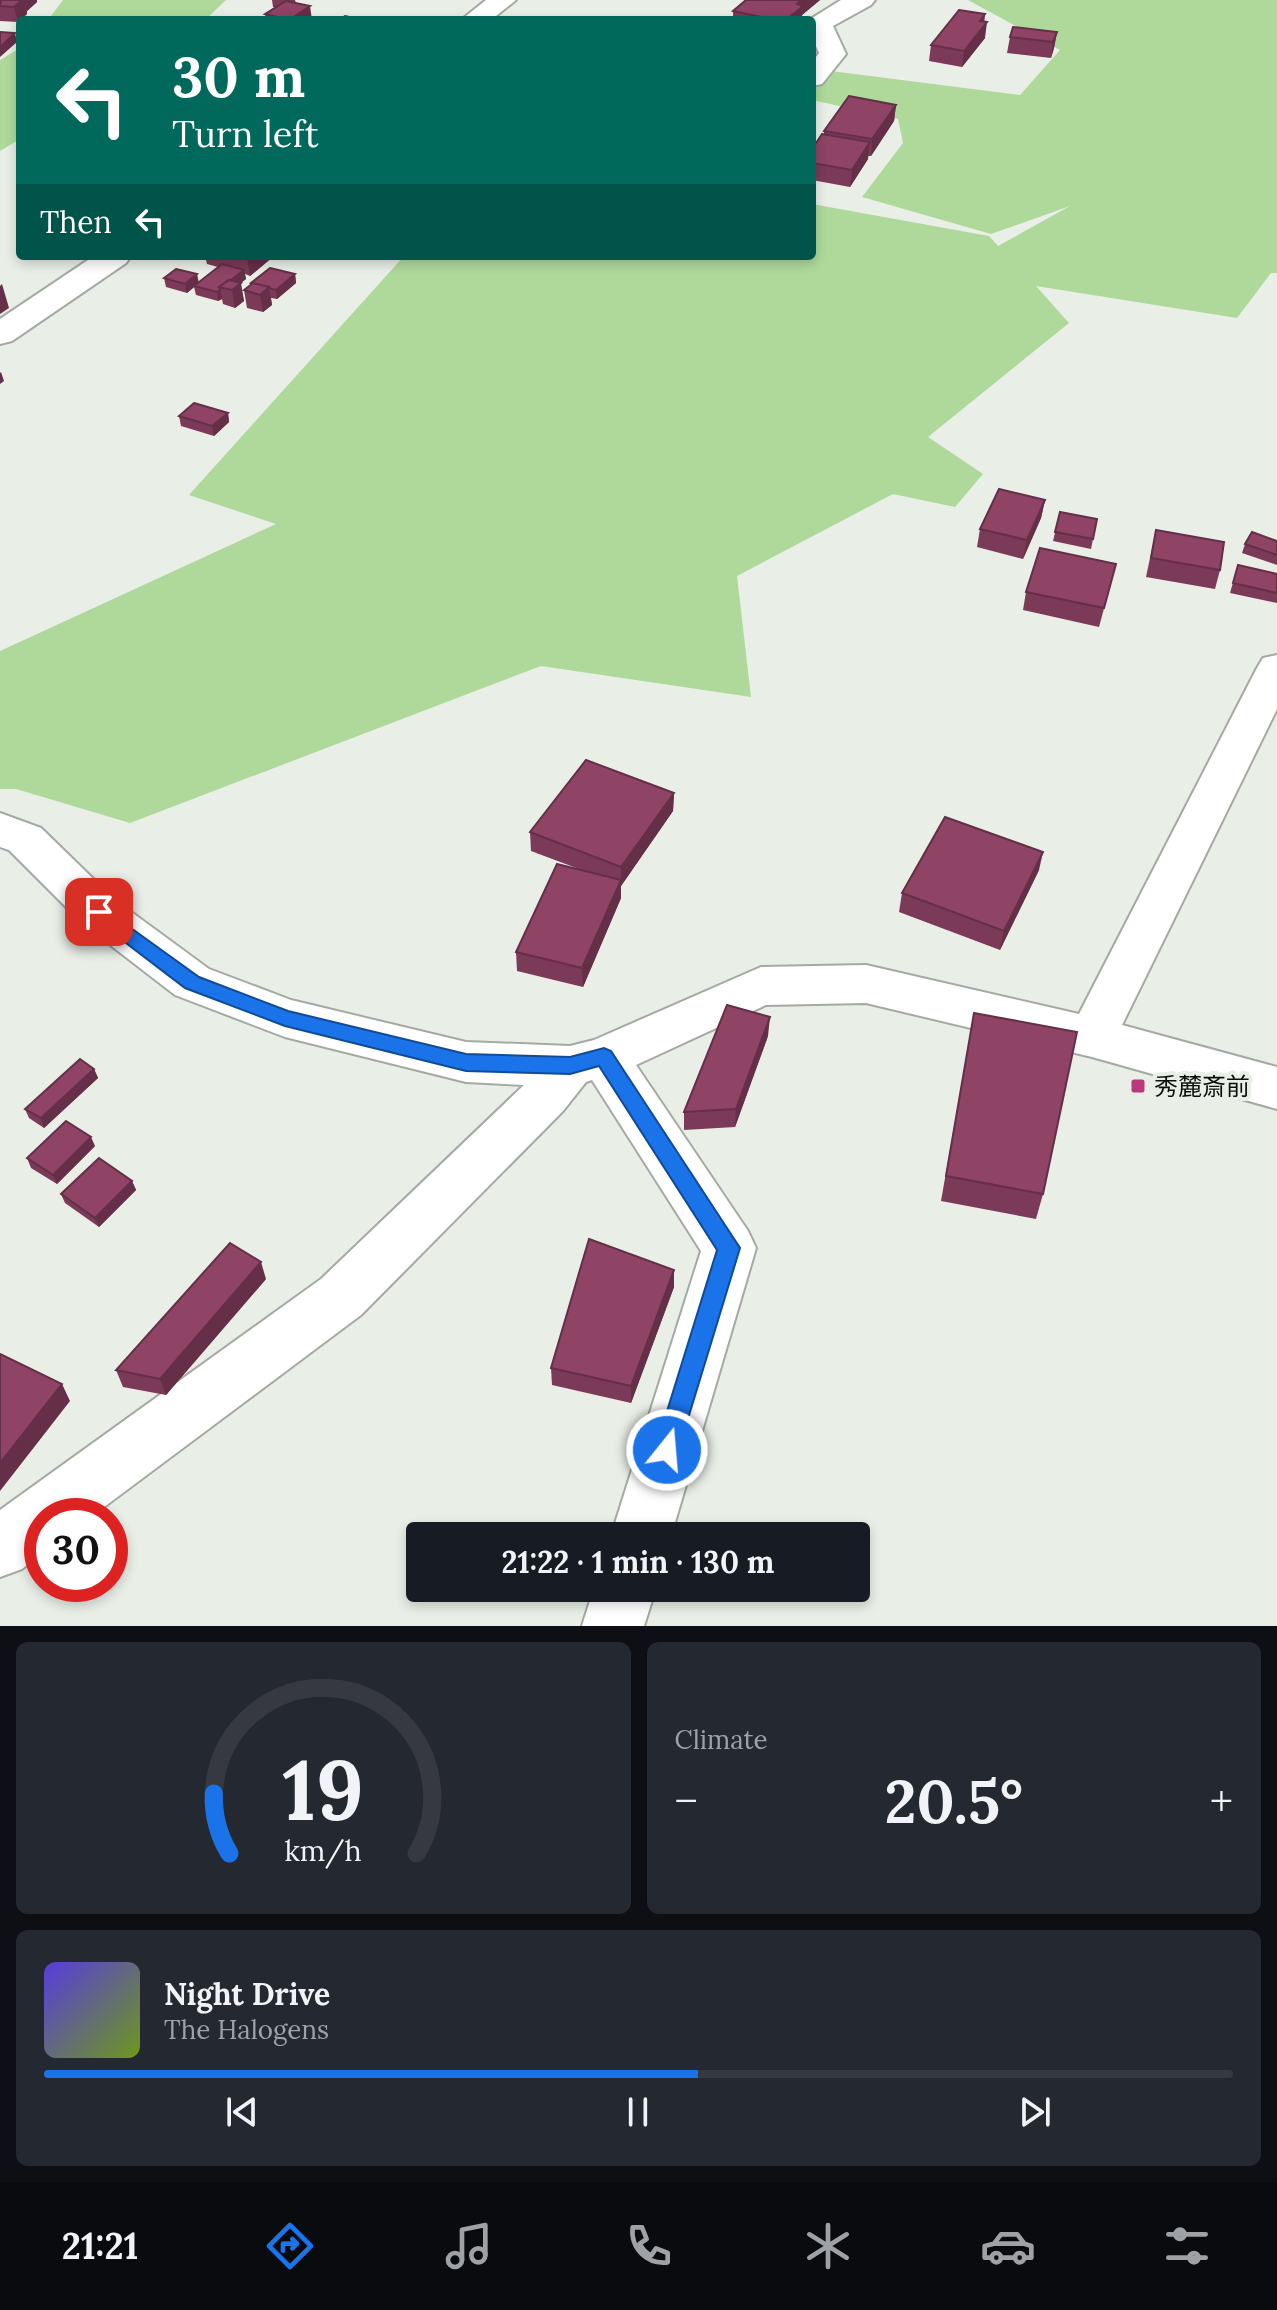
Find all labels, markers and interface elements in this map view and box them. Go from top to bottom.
text: 30 m [172,41,305,112]
icon: left [40,48,144,152]
text: Turn left [172,111,319,157]
icon: left [128,200,172,244]
text: Then [40,203,112,241]
pin [65,878,133,946]
icon: arrive [77,890,121,934]
place label: 秀麓斎前 [1154,1071,1250,1102]
marker: 秀麓斎前 [1129,1077,1147,1095]
position arrow [625,1408,709,1492]
speed limit sign: 30 [24,1498,128,1602]
text: 21:22 · 1 min · 130 m [502,1543,774,1581]
text: Climate [675,1723,768,1756]
text: 19 [282,1736,364,1843]
text: 20.5° [885,1763,1023,1839]
text: − [675,1773,698,1829]
text: + [1210,1773,1233,1829]
text: km/h [285,1832,362,1869]
text: Night Drive [164,1975,330,2013]
text: The Halogens [164,2013,329,2046]
icon: previous [220,2090,264,2134]
icon: pause [616,2090,660,2134]
icon: next [1013,2090,1057,2134]
icon: directions [262,2218,318,2274]
icon: music [441,2218,497,2274]
icon: phone [621,2218,677,2274]
icon: climate [800,2218,856,2274]
icon: car [980,2218,1036,2274]
icon: filters [1159,2218,1215,2274]
text: 21:21 [62,2223,138,2269]

